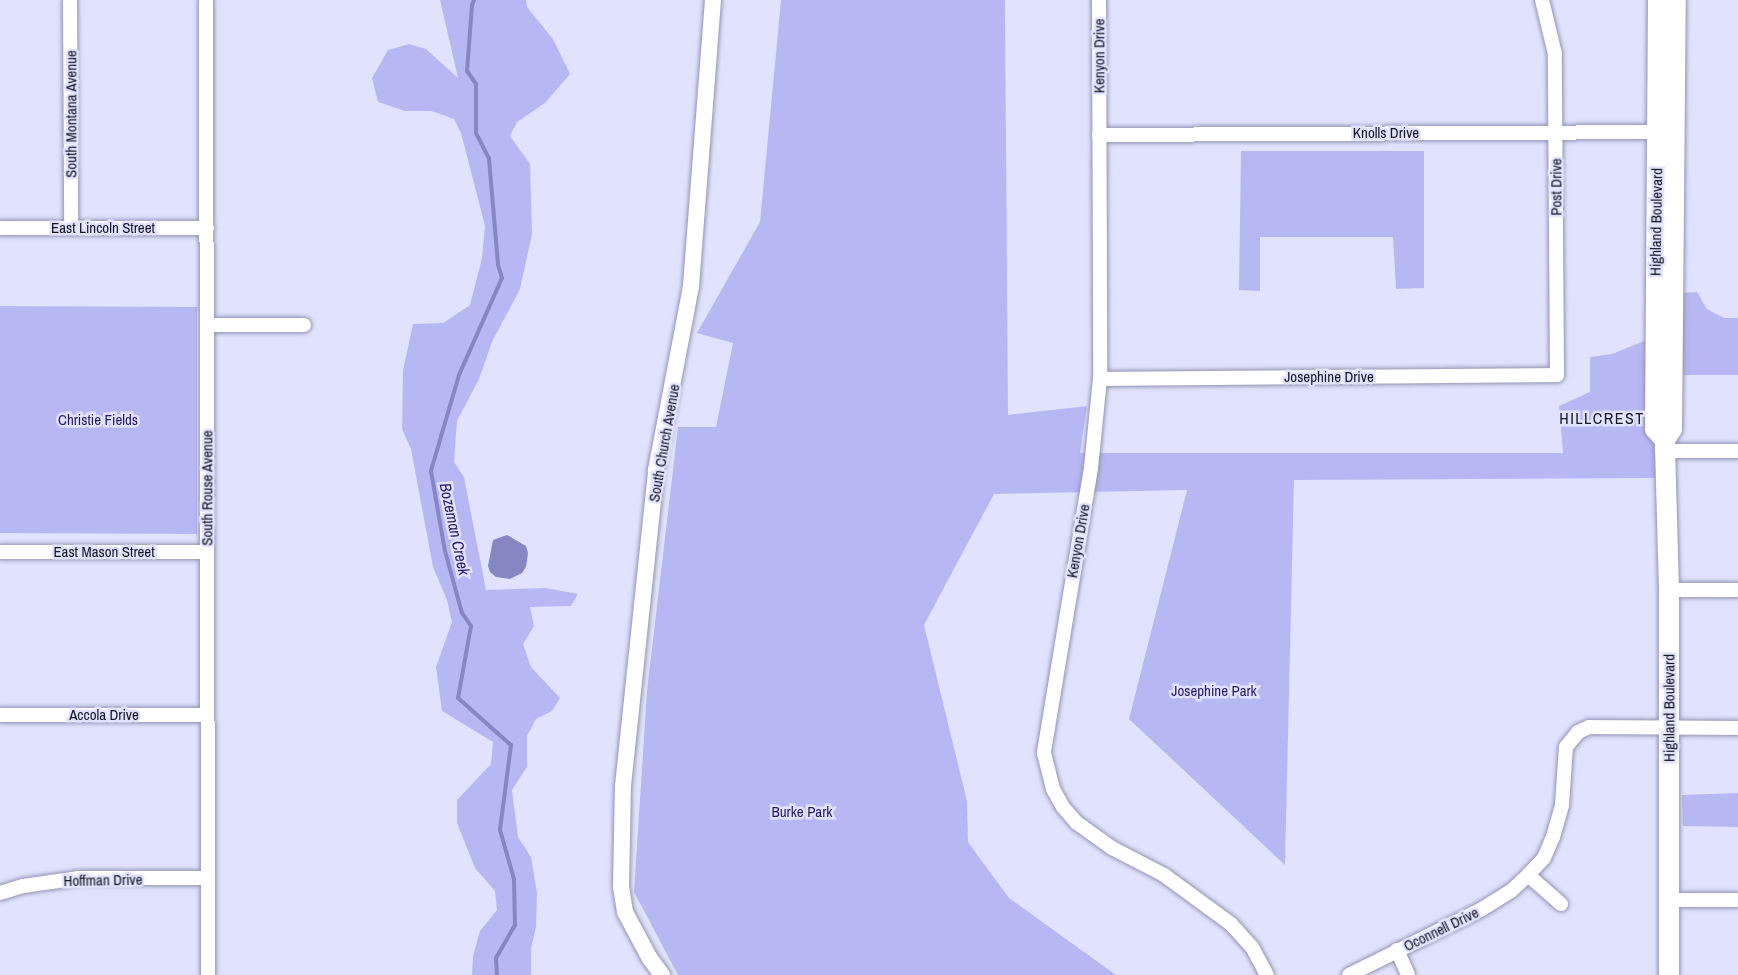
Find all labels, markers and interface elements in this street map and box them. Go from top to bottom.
street label: Kenyon Drive [1090,19,1108,93]
street label: South Montana Avenue [62,50,80,178]
street label: Knolls Drive [1353,124,1419,142]
street label: Post Drive [1547,158,1565,216]
street label: Highland Boulevard [1646,168,1666,276]
street label: East Lincoln Street [51,219,155,237]
street label: Josephine Drive [1284,368,1374,386]
street label: South Church Avenue [645,382,683,504]
district label: HILLCREST [1559,408,1645,428]
park label: Christie Fields [58,411,138,429]
street label: South Rouse Avenue [198,430,216,546]
water label: Bozeman Creek [436,481,474,577]
street label: Kenyon Drive [1063,503,1093,579]
street label: East Mason Street [53,543,155,561]
street label: Highland Boulevard [1660,654,1678,762]
park label: Josephine Park [1171,682,1257,700]
street label: Accola Drive [69,706,139,724]
park label: Burke Park [772,803,832,821]
street label: Hoffman Drive [63,870,143,890]
street label: Oconnell Drive [1400,903,1482,955]

